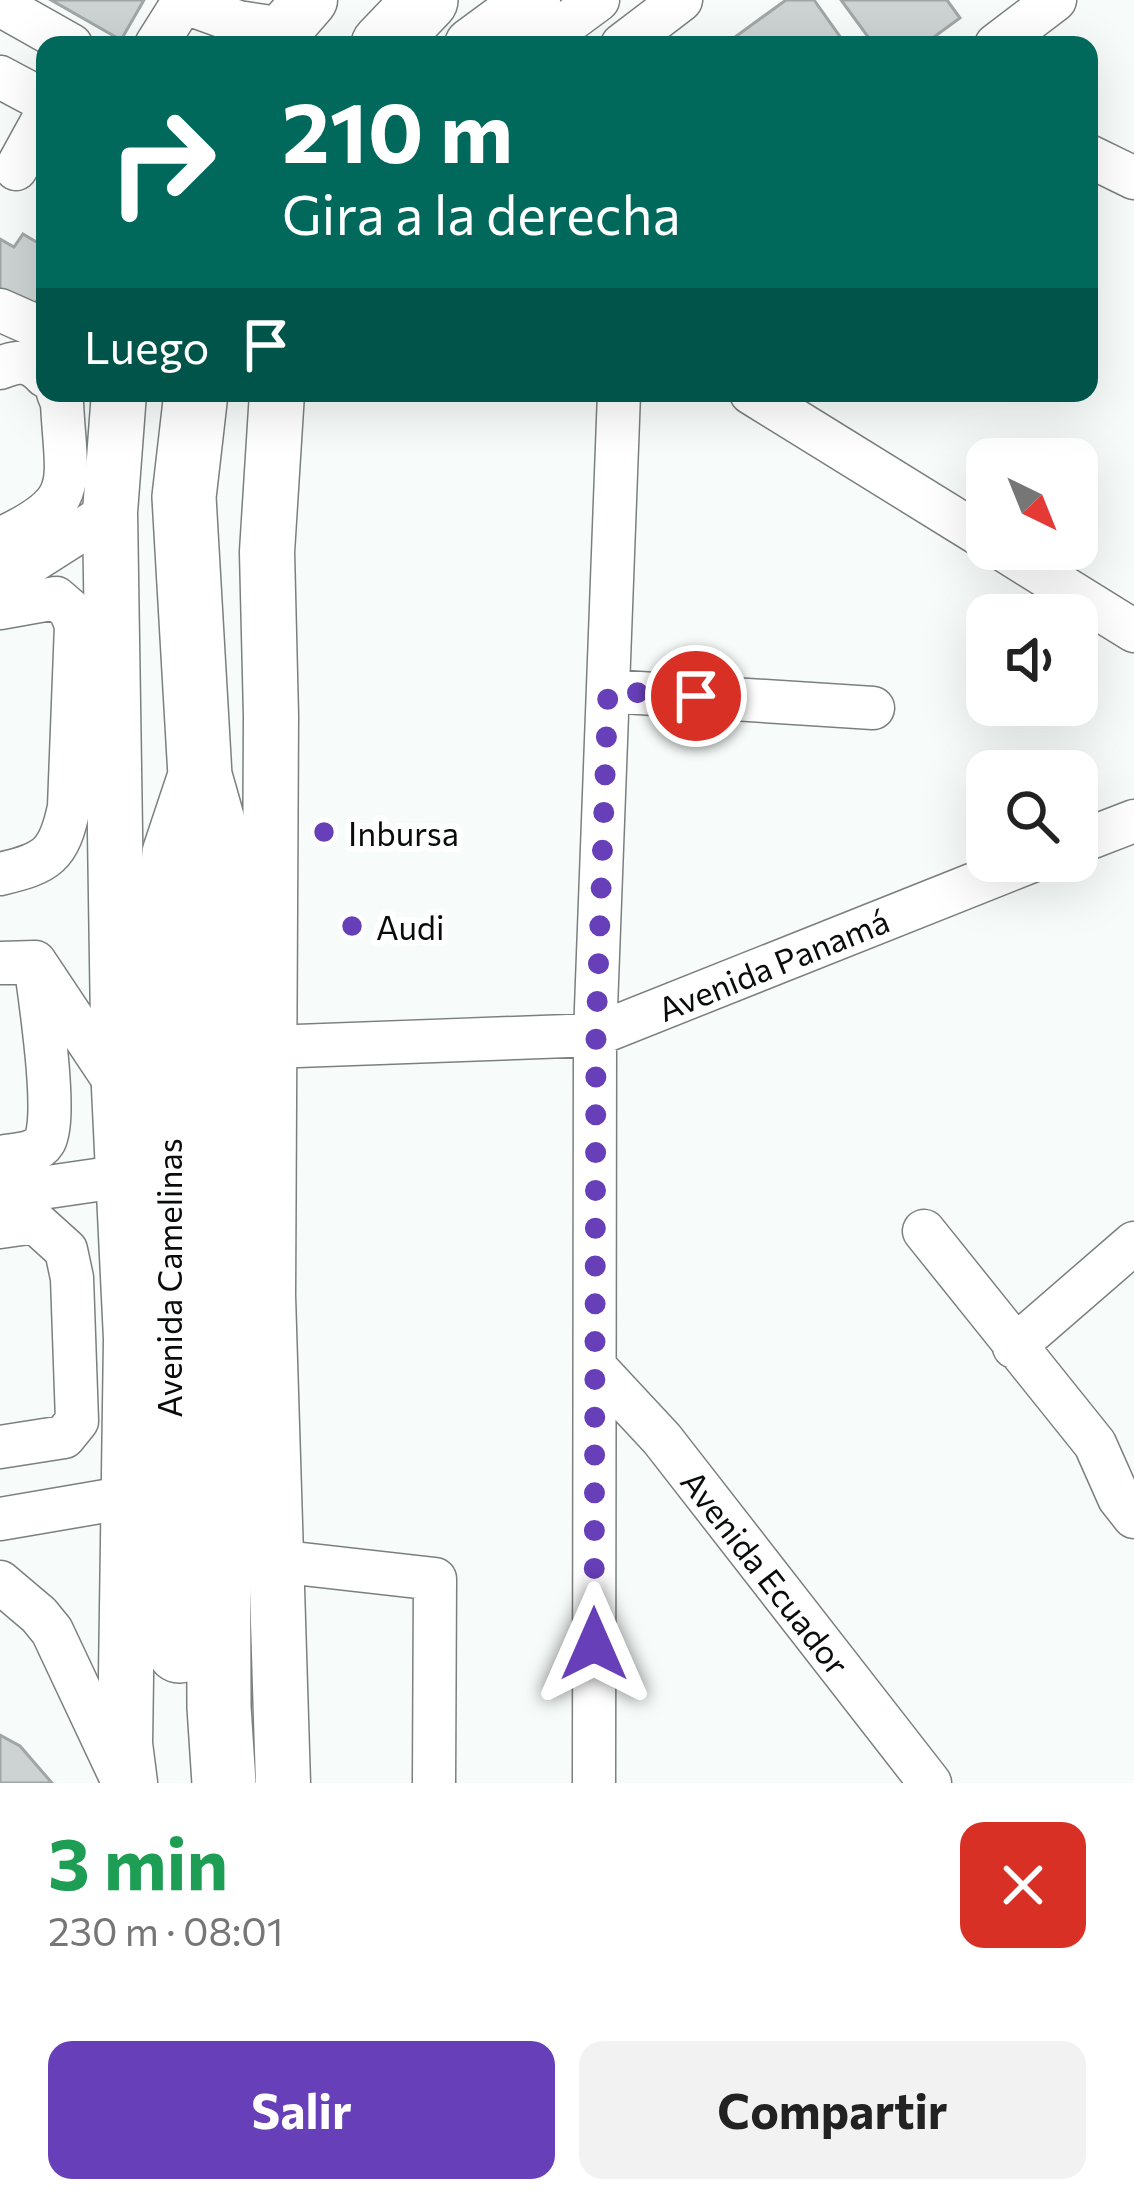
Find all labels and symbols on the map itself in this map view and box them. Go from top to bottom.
north arrow [966,438,1098,570]
pin [645,645,747,747]
place label: Inbursa [348,812,459,853]
marker: Inbursa [311,819,337,845]
street label: Avenida Panamá [652,899,894,1029]
place label: Audi [376,906,444,947]
marker: Audi [339,913,365,939]
street label: Avenida Camelinas [148,1138,189,1418]
street label: Avenida Ecuador [673,1461,859,1683]
position arrow [531,1581,657,1707]

